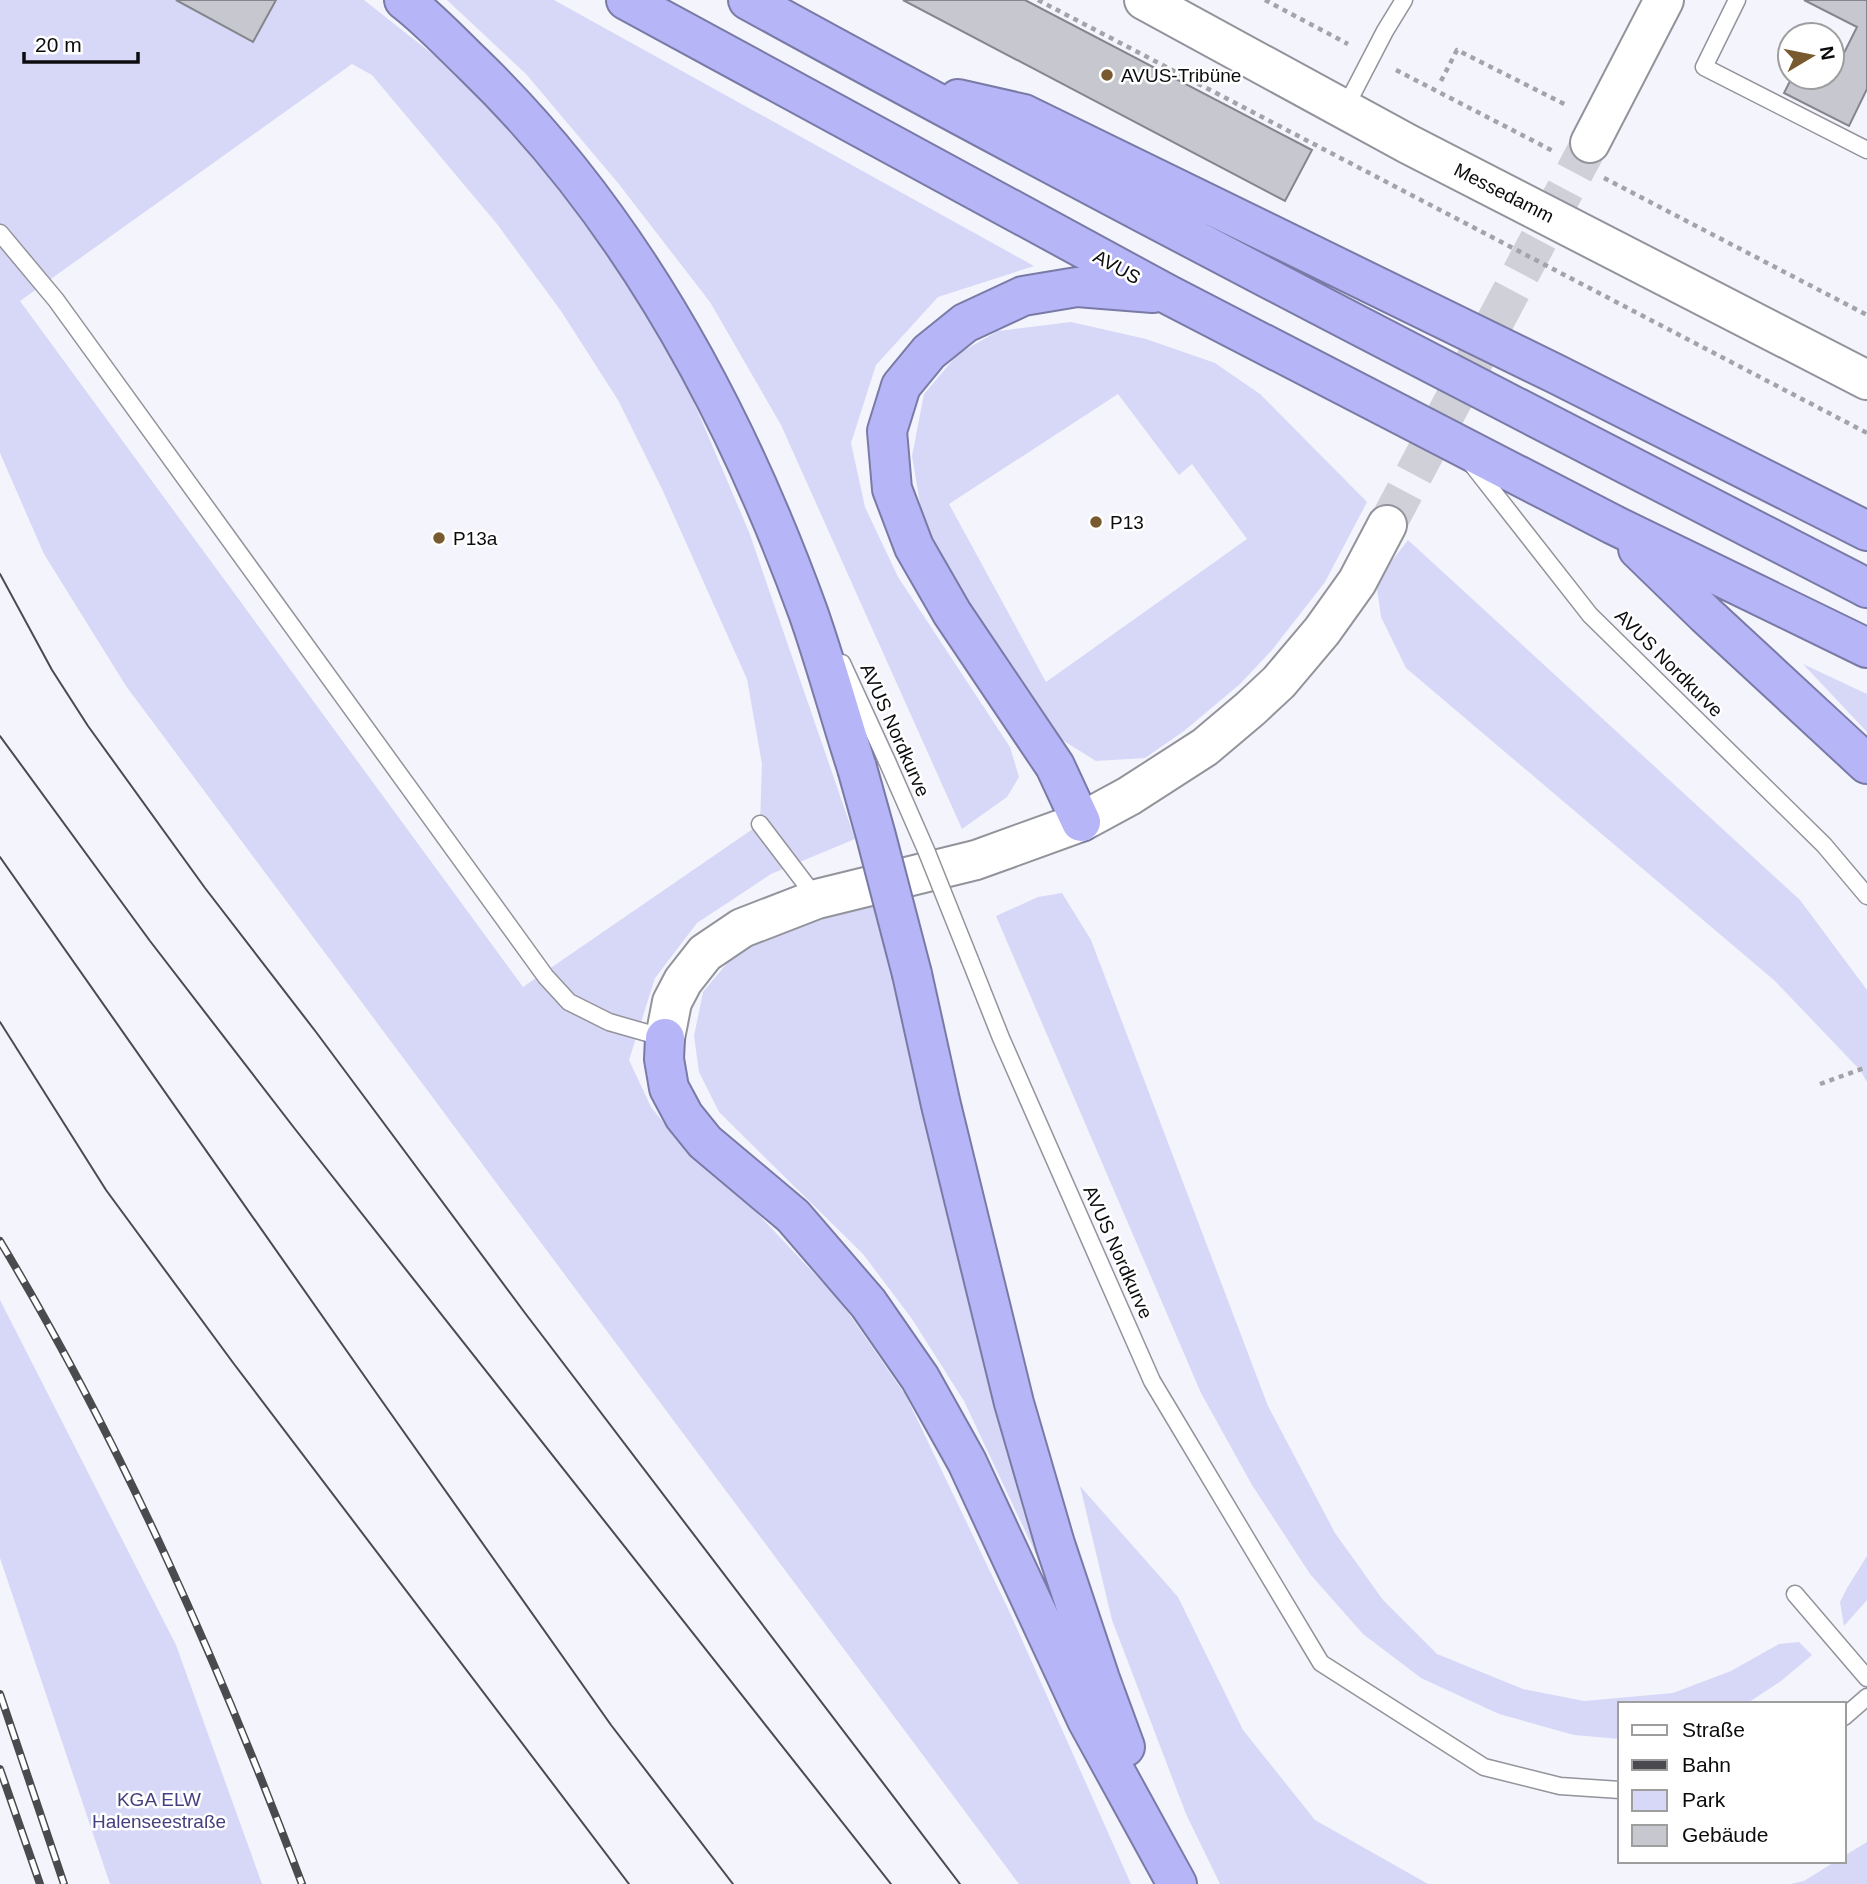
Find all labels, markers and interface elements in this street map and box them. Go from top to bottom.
scale bar [24,21,138,65]
north arrow [1776,21,1846,91]
text: 20 m [35,33,82,56]
text: N [1816,45,1839,62]
place label: AVUS-Tribüne [1121,65,1241,86]
marker: AVUS-Tribüne [1099,67,1115,83]
street label: Messedamm [1451,159,1557,227]
street label: AVUS [1090,246,1144,288]
place label: P13 [1110,512,1144,533]
marker: P13 [1088,514,1104,530]
place label: P13a [453,528,498,549]
marker: P13a [431,530,447,546]
street label: AVUS Nordkurve [1611,605,1727,721]
street label: AVUS Nordkurve [856,660,934,800]
street label: AVUS Nordkurve [1079,1182,1157,1322]
legend [1618,1702,1846,1863]
text: Straße [1682,1718,1745,1741]
text: Bahn [1682,1753,1731,1776]
text: Park [1682,1788,1726,1811]
park label: KGA ELW Halenseestraße [92,1789,226,1832]
text: Gebäude [1682,1823,1768,1846]

